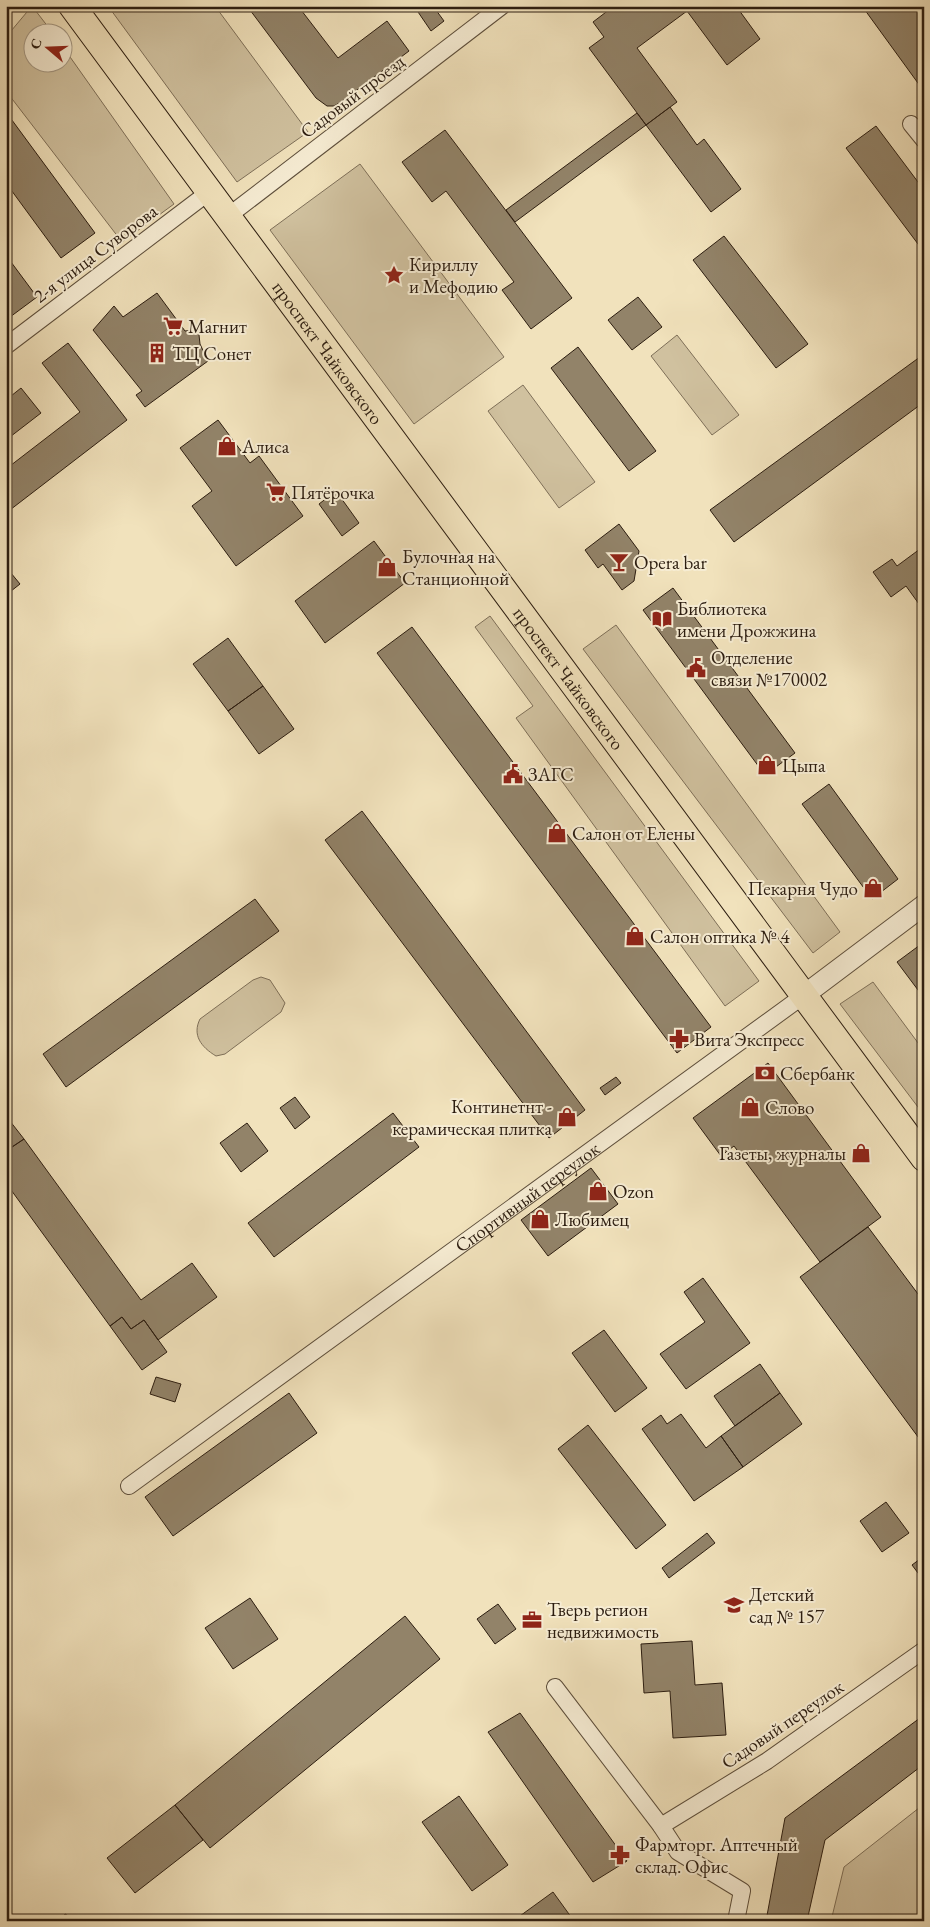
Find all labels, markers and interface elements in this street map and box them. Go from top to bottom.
north arrow [22,22,72,72]
text: С [26,36,46,51]
street label: Садовый проезд [295,49,410,144]
street label: 2-я улица Суворова [28,198,163,308]
place label: Кириллу и Мефодию [409,252,498,299]
place icon: Кириллу и Мефодию [383,264,405,286]
street label: проспект Чайковского [267,276,389,430]
place label: Магнит [188,314,247,339]
supermarket icon: Магнит [162,315,184,337]
place label: ТЦ Сонет [172,341,251,366]
building icon: ТЦ Сонет [146,342,168,364]
place label: Алиса [241,434,290,459]
shop icon: Алиса [216,435,238,457]
place label: Пятёрочка [291,480,375,505]
supermarket icon: Пятёрочка [265,481,287,503]
place label: Булочная на Станционной [402,544,509,591]
place label: Opera bar [634,550,707,575]
bar icon: Opera bar [608,551,630,573]
shop icon: Булочная на Станционной [376,556,398,578]
place label: Библиотека имени Дрожжина [677,596,817,643]
street label: проспект Чайковского [507,602,630,755]
library icon: Библиотека имени Дрожжина [651,608,673,630]
place label: Отделение связи №170002 [711,645,827,692]
public building icon: Отделение связи №170002 [685,657,707,679]
place label: Цыпа [782,753,826,778]
shop icon: Цыпа [756,754,778,776]
place label: ЗАГС [528,762,574,787]
public building icon: ЗАГС [502,763,524,785]
place label: Салон от Елены [572,821,695,846]
shop icon: Салон от Елены [546,822,568,844]
place label: Пекарня Чудо [748,876,858,901]
shop icon: Пекарня Чудо [862,877,884,899]
place label: Салон оптика № 4 [650,924,791,949]
shop icon: Салон оптика № 4 [624,925,646,947]
place label: Вита Экспресс [694,1027,805,1052]
pharmacy icon: Вита Экспресс [668,1028,690,1050]
place label: Сбербанк [780,1061,855,1086]
bank icon: Сбербанк [754,1062,776,1084]
place label: Континетнт - керамическая плитка [392,1094,552,1141]
place label: Слово [765,1095,815,1120]
shop icon: Слово [739,1096,761,1118]
shop icon: Континетнт - керамическая плитка [556,1106,578,1128]
street label: Спортивный переулок [450,1136,605,1258]
place label: Газеты, журналы [719,1141,846,1166]
shop icon: Газеты, журналы [850,1142,872,1164]
place label: Ozon [613,1179,654,1204]
shop icon: Ozon [587,1180,609,1202]
place label: Любимец [555,1207,629,1232]
shop icon: Любимец [529,1208,551,1230]
place label: Детский сад № 157 [749,1582,825,1629]
school or university icon: Детский сад № 157 [723,1594,745,1616]
place label: Тверь регион недвижимость [547,1597,659,1644]
office icon: Тверь регион недвижимость [521,1609,543,1631]
street label: Садовый переулок [716,1674,848,1775]
place label: Фармторг. Аптечный склад. Офис [635,1832,798,1879]
pharmacy icon: Фармторг. Аптечный склад. Офис [609,1844,631,1866]

